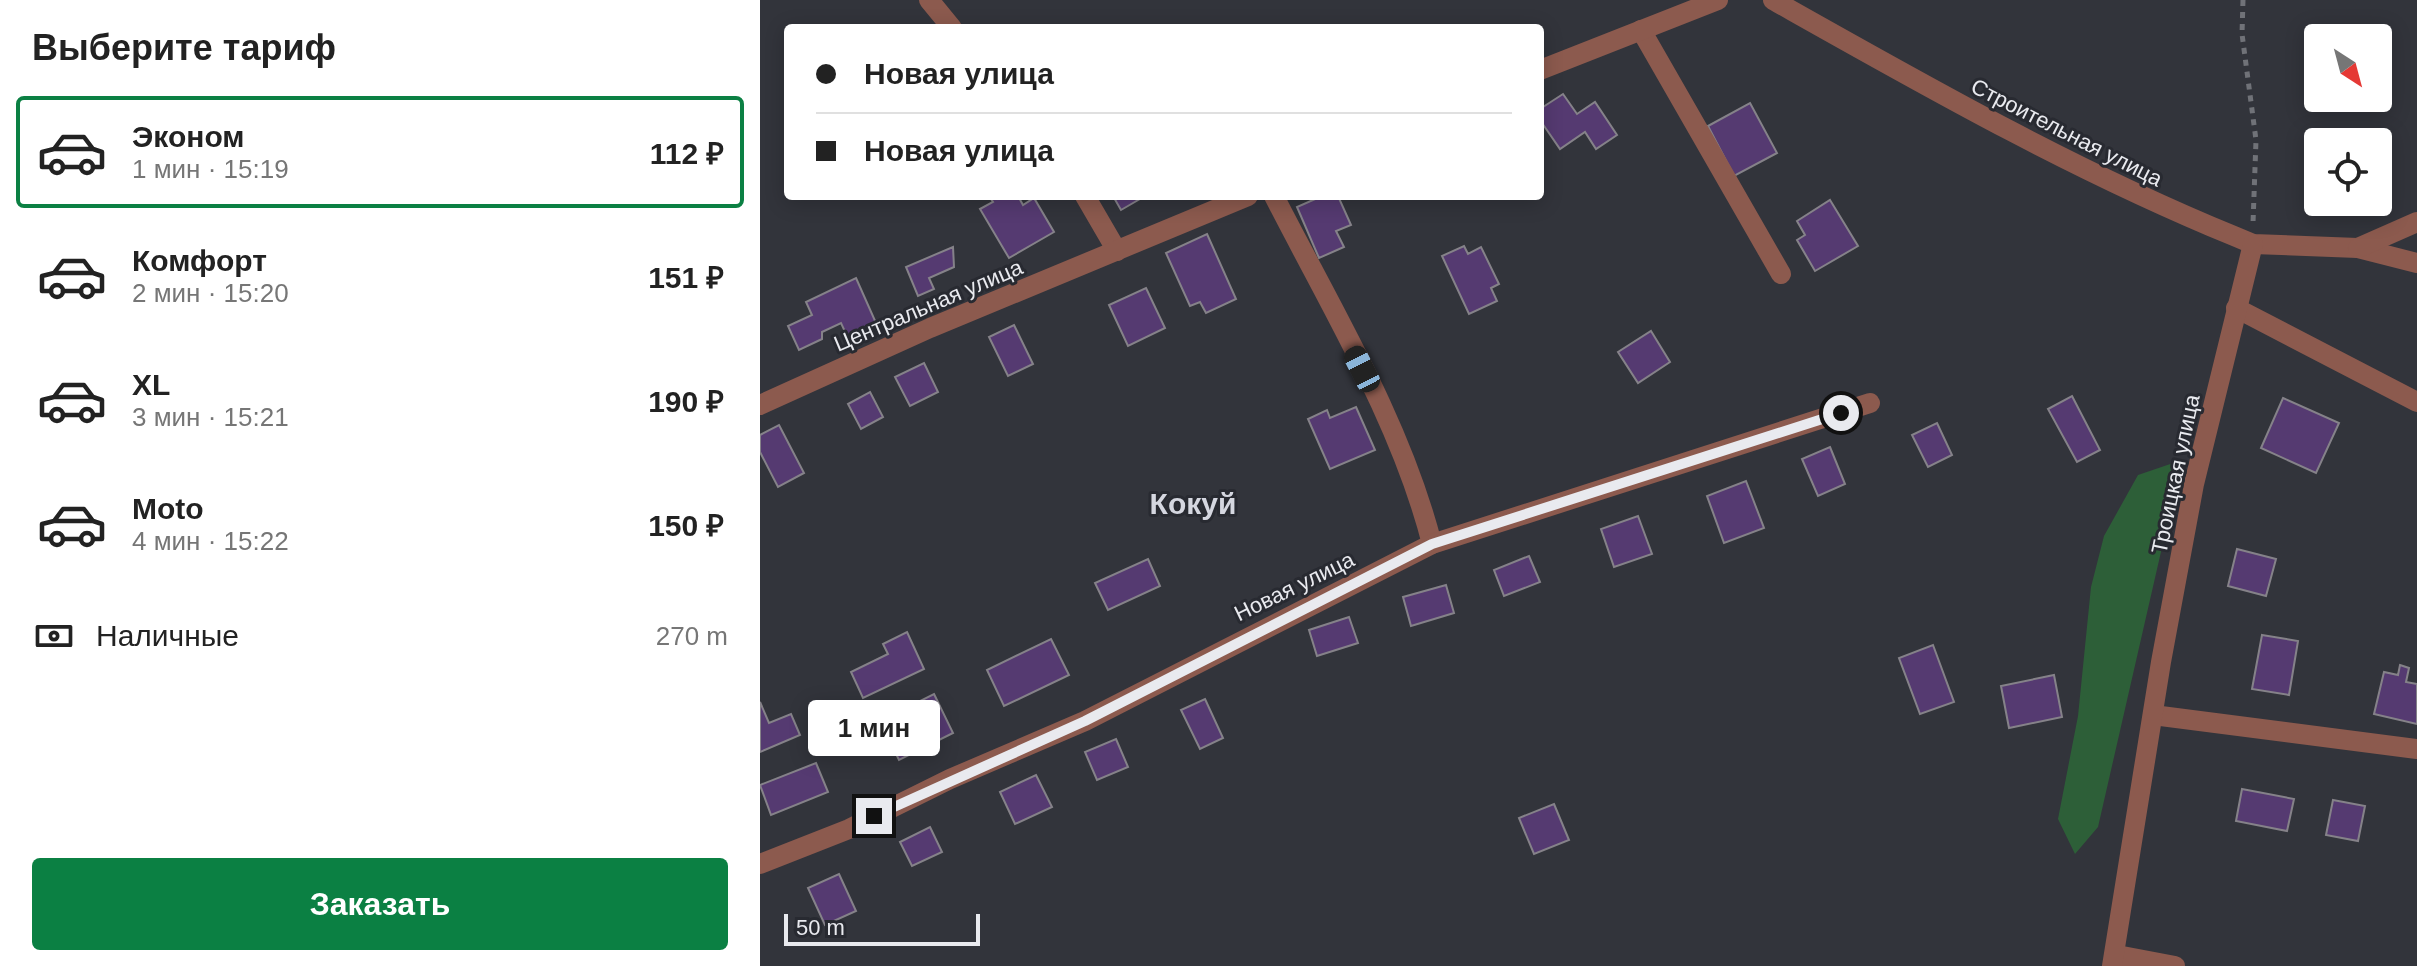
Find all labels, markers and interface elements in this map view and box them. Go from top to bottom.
north arrow [2304,24,2392,112]
map controls [2304,24,2392,216]
text: Выберите тариф [32,27,336,68]
text: Новая улица [864,57,1054,90]
street label: Строительная улица [1967,73,2167,192]
icon: car [36,116,108,188]
text: Эконом [132,120,245,153]
button: locate [2304,128,2392,216]
text: Новая улица [864,134,1054,167]
text: 112 ₽ [650,137,724,170]
text: 1 мин · 15:19 [132,154,289,184]
icon: car [36,240,108,312]
text: Комфорт [132,244,267,277]
street label: Центральная улица [830,254,1027,357]
text: 151 ₽ [648,261,724,294]
text: 2 мин · 15:20 [132,278,289,308]
car [1340,342,1384,396]
icon: car [36,364,108,436]
text: XL [132,368,170,401]
text: 190 ₽ [648,385,724,418]
street label: Троицкая улица [2146,391,2205,556]
route start [1823,395,1859,431]
text: 3 мин · 15:21 [132,402,289,432]
district label: Кокуй [1150,487,1236,520]
icon: car [36,488,108,560]
text: Moto [132,492,204,525]
text: 150 ₽ [648,509,724,542]
text: 4 мин · 15:22 [132,526,289,556]
street label: Новая улица [1230,546,1359,626]
icon: cash [32,614,76,658]
text: Наличные [96,619,239,652]
text: 270 m [656,621,728,651]
callout: 1 мин [808,700,940,756]
text: 1 мин [838,713,910,743]
route end [856,798,892,834]
button: Заказать [32,858,728,950]
scale bar [784,910,980,946]
text: 50 m [796,915,845,940]

